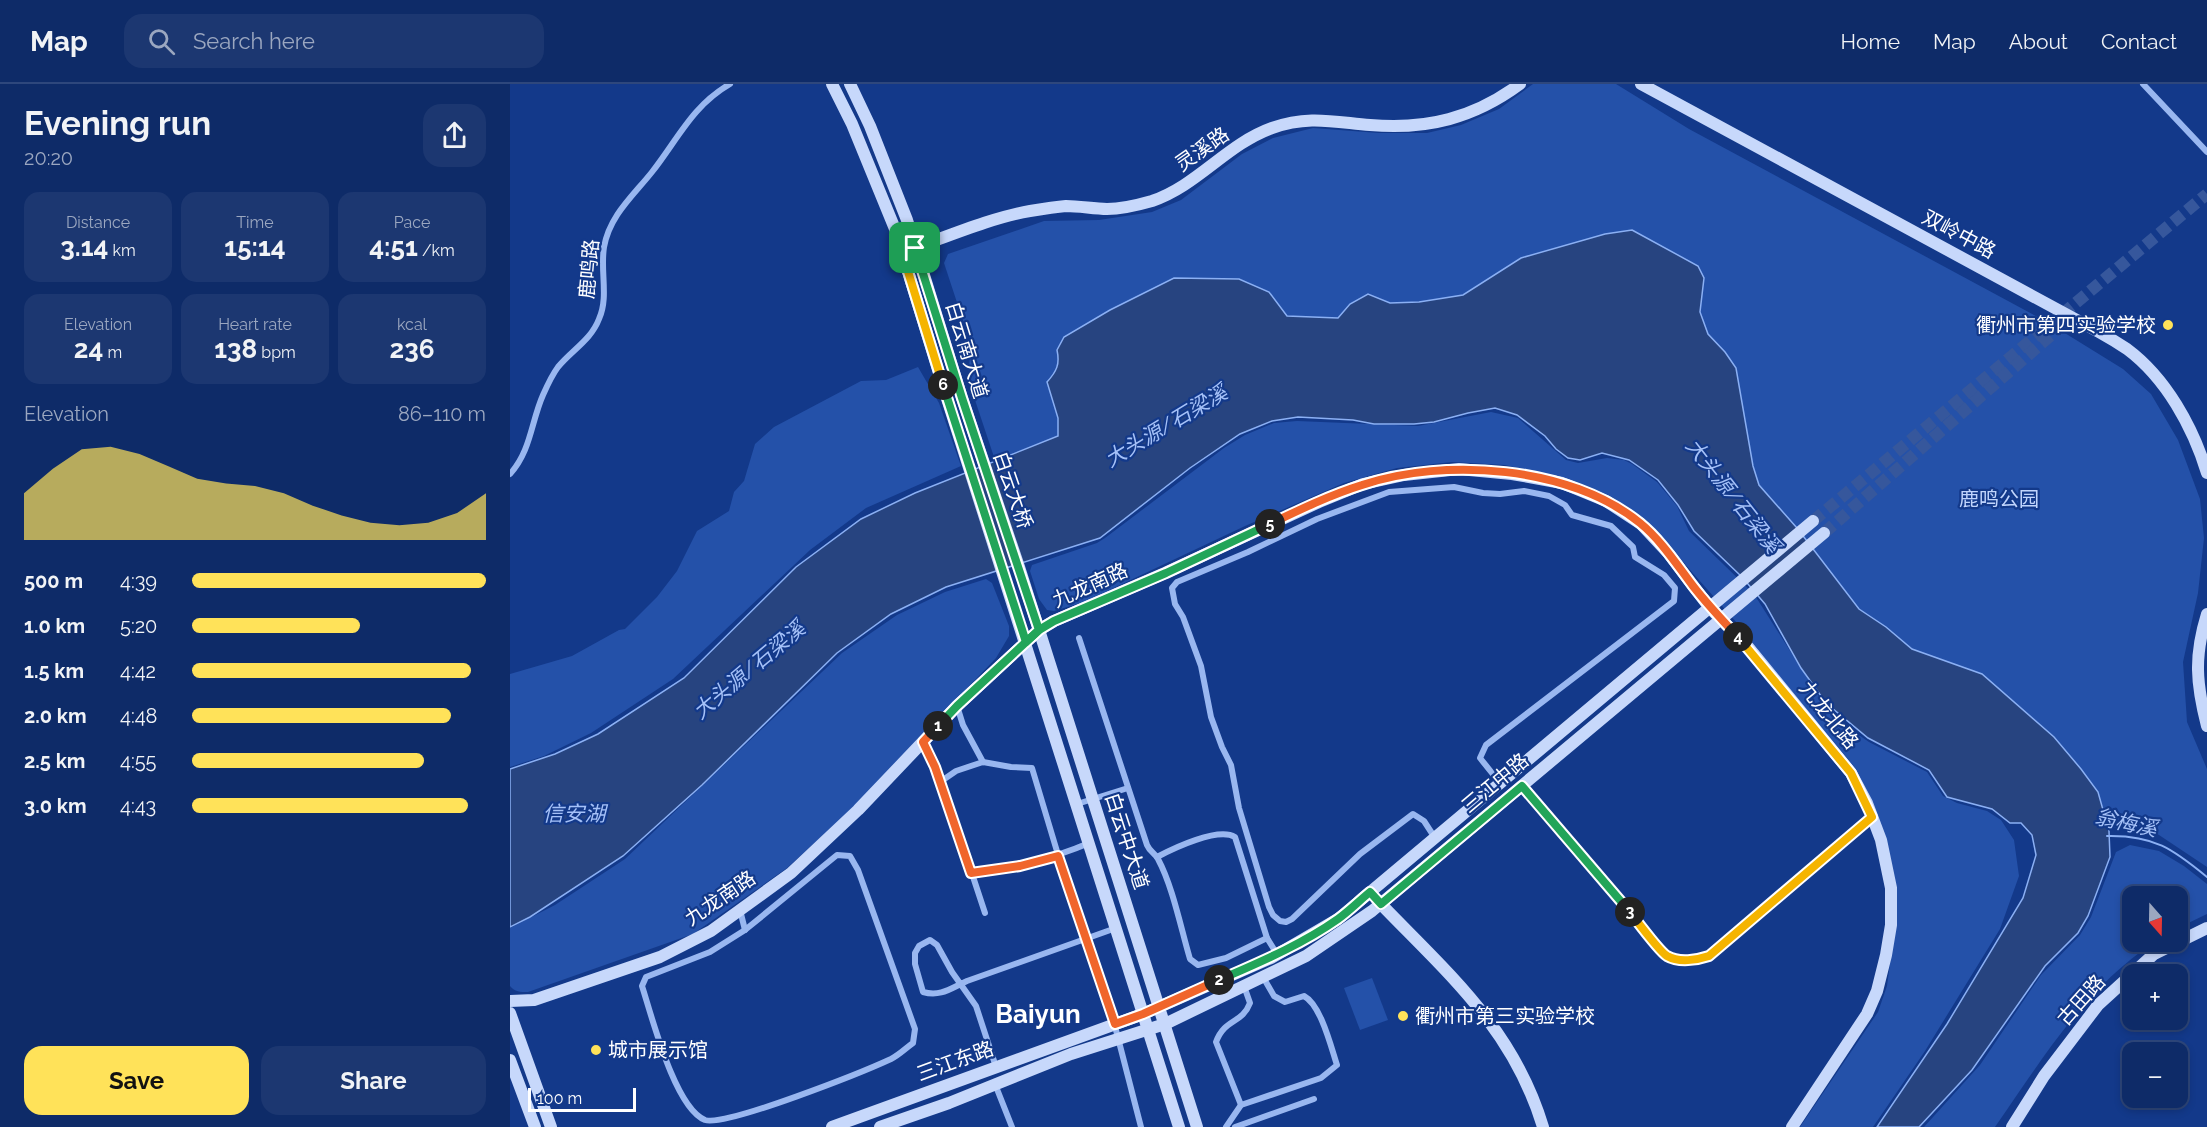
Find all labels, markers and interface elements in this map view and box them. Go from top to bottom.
search box [124,14,544,68]
text: Map [30,25,88,58]
icon: search [145,25,178,58]
text: Search here [193,28,315,54]
text: Home [1841,29,1900,54]
text: Map [1933,29,1976,54]
text: About [2009,29,2068,54]
text: Contact [2101,29,2177,54]
text: Evening run [24,104,211,143]
button: share [423,104,486,167]
street label: 灵溪路 [1171,122,1233,176]
text: 20:20 [24,146,73,170]
street label: 双岭中路 [1918,205,2000,263]
text: Distance [66,213,130,232]
text: Time [236,213,274,232]
text: Pace [394,213,430,232]
pin [889,222,940,273]
icon: arrive [898,231,931,264]
text: 3.14 [60,232,108,262]
text: 15:14 [224,232,286,262]
text: 4:51 [369,232,418,262]
street label: 鹿鸣路 [574,238,604,300]
text: km [108,241,136,260]
text: /km [418,241,455,260]
street label: 白云南大道 [941,299,993,401]
place label: 衢州市第四实验学校 [1976,313,2156,337]
text: Elevation [64,315,132,334]
text: Heart rate [218,315,292,334]
text: kcal [397,315,427,334]
marker: 衢州市第四实验学校 [2161,318,2175,332]
text: 24 [74,334,103,364]
text: 138 [214,334,257,364]
text: 236 [390,334,434,364]
text: m [103,343,122,362]
text: bpm [257,343,296,362]
pin: 6 [928,370,958,400]
text: 6 [938,375,948,394]
water label: 大头源/石梁溪 [1100,378,1233,472]
text: Elevation [24,402,109,426]
text: 86–110 m [398,402,486,426]
water label: 大头源/石梁溪 [1681,433,1787,560]
street label: 白云大桥 [989,448,1037,532]
park label: 鹿鸣公园 [1959,487,2039,511]
pin: 5 [1255,509,1285,539]
text: 5 [1266,514,1274,533]
street label: 九龙南路 [1049,558,1131,612]
text: 500 m [24,569,83,593]
text: 4:39 [120,569,157,593]
text: 1.0 km [24,614,85,638]
text: 5:20 [120,614,157,638]
water label: 大头源/石梁溪 [688,614,811,724]
pin: 4 [1723,622,1753,652]
text: 4 [1733,627,1743,646]
text: 1.5 km [24,659,84,683]
text: 4:42 [120,659,156,683]
street label: 九龙北路 [1795,676,1863,754]
text: 2.0 km [24,704,87,728]
text: 4:48 [120,704,157,728]
pin: 1 [923,711,953,741]
text: 1 [934,716,942,735]
street label: 三江中路 [1457,748,1533,818]
text: 2.5 km [24,749,85,773]
text: 4:55 [120,749,156,773]
street label: 白云中大道 [1100,790,1154,892]
text: 3.0 km [24,794,87,818]
text: 4:43 [120,794,156,818]
water label: 信安湖 [543,801,608,826]
water label: 翁梅溪 [2093,804,2161,842]
street label: 九龙南路 [680,866,760,930]
north arrow [2122,886,2188,952]
map controls [2122,886,2188,1108]
pin: 3 [1615,897,1645,927]
text: 3 [1626,902,1634,921]
button: + [2122,964,2188,1030]
pin: 2 [1204,965,1234,995]
text: 2 [1214,970,1224,989]
street label: 古田路 [2052,970,2110,1030]
district label: Baiyun [995,999,1081,1029]
place label: 衢州市第三实验学校 [1415,1004,1595,1028]
marker: 衢州市第三实验学校 [1396,1009,1410,1023]
street label: 三江东路 [913,1036,997,1086]
place label: 城市展示馆 [608,1038,708,1062]
button: − [2122,1042,2188,1108]
marker: 城市展示馆 [589,1043,603,1057]
button: Save [24,1046,249,1115]
button: Share [261,1046,486,1115]
scale bar [528,1085,636,1112]
text: 100 m [537,1089,582,1108]

